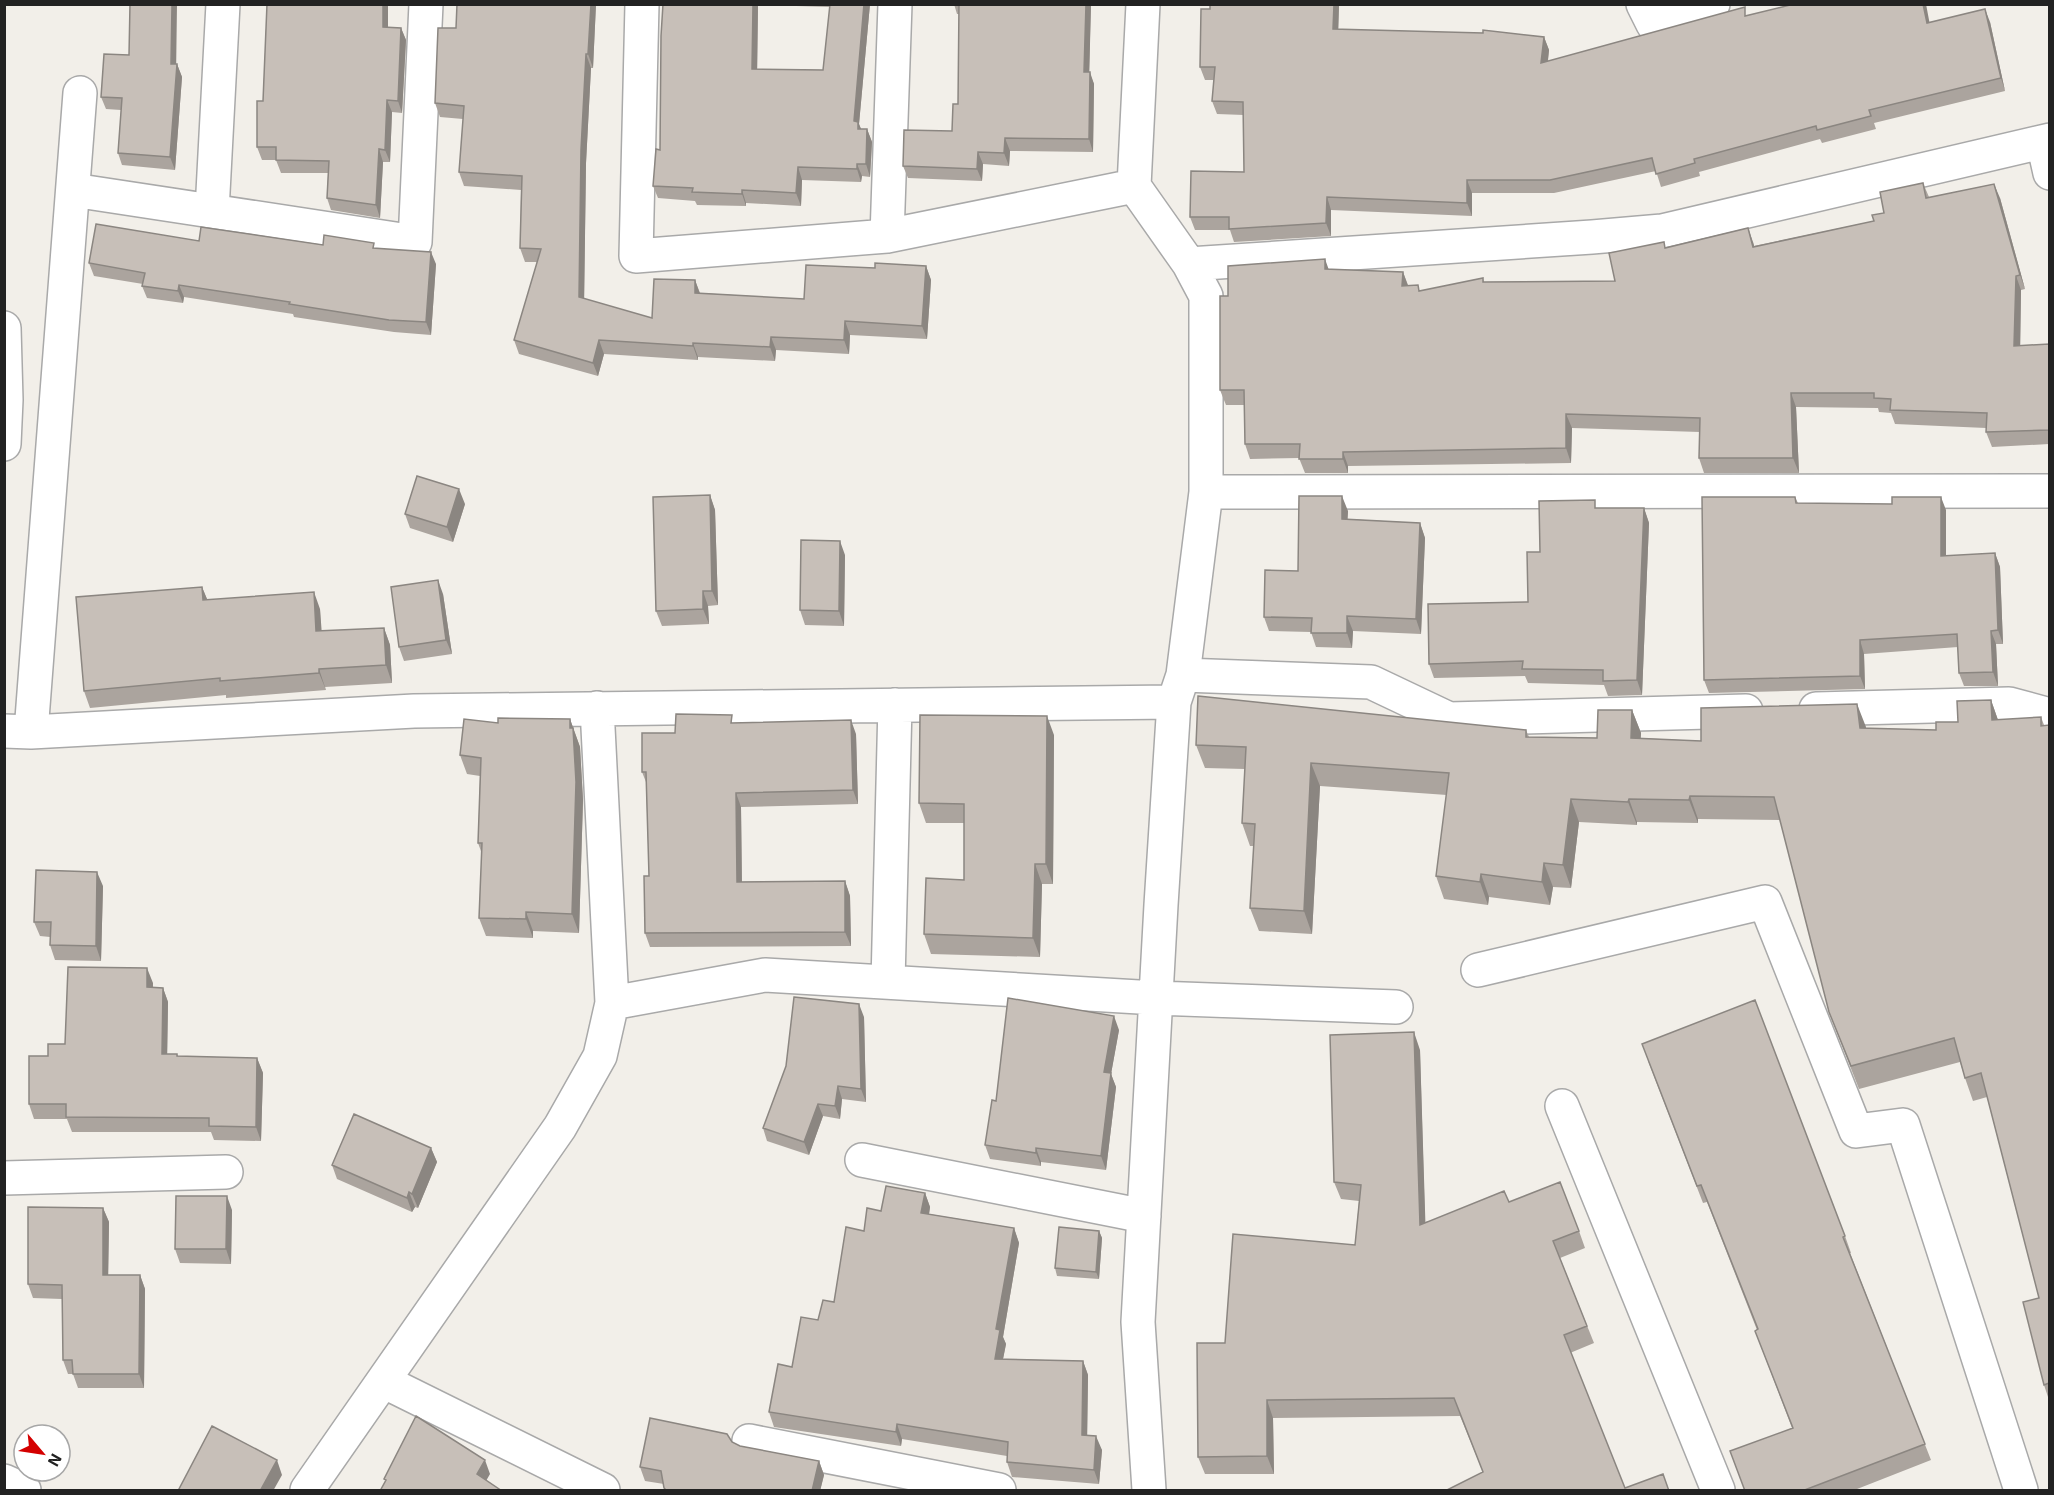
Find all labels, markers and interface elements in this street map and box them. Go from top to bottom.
north arrow [12,1423,72,1483]
text: N [44,1451,67,1470]

